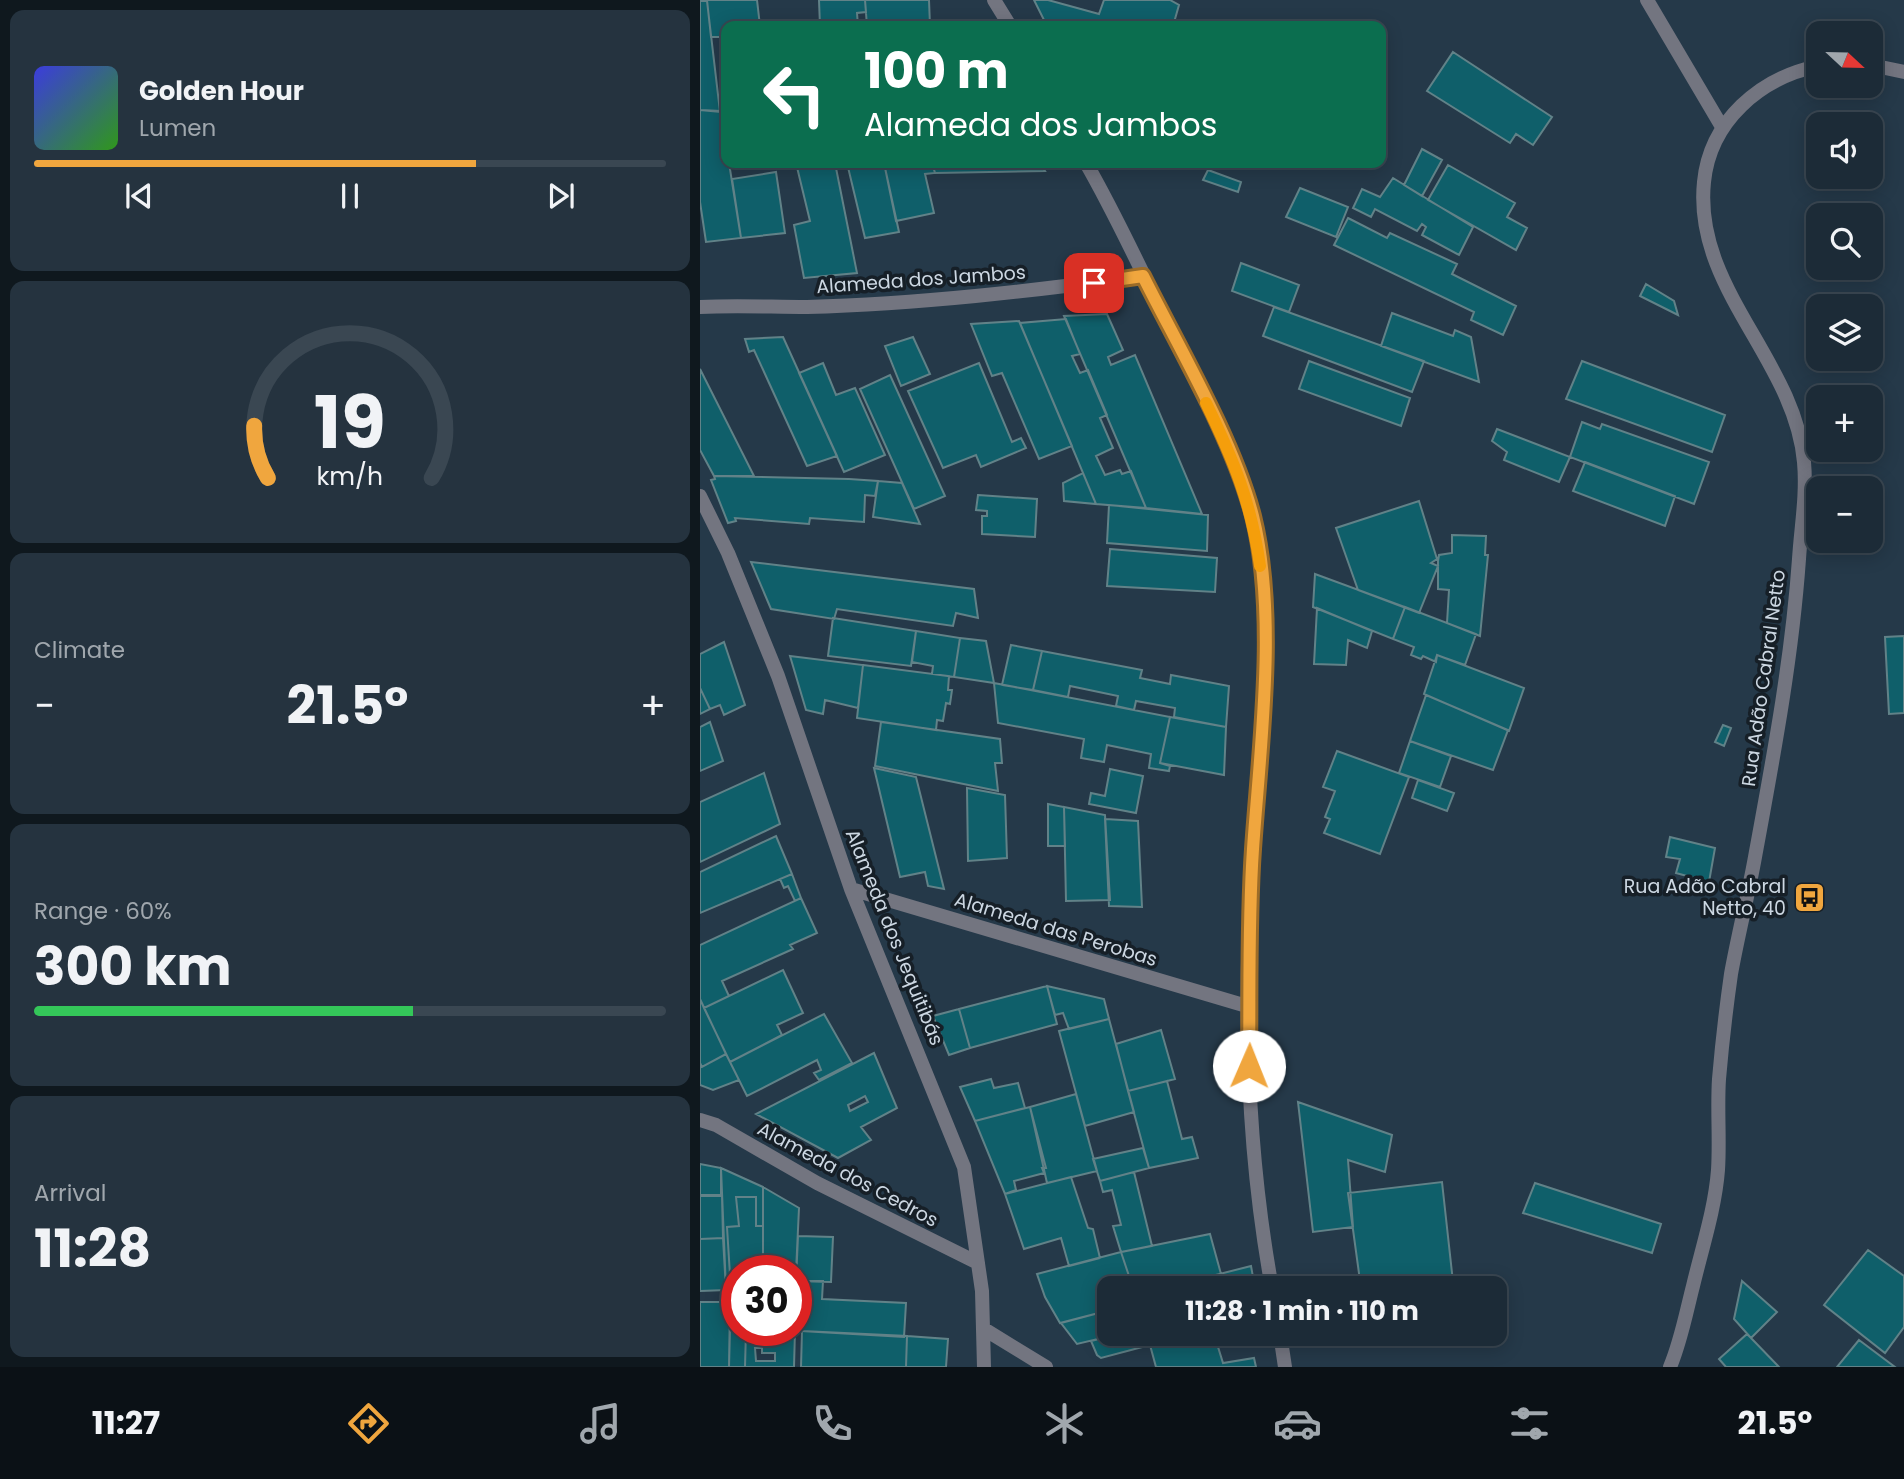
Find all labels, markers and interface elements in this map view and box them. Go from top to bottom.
north arrow [1806,21,1883,98]
map controls [1806,21,1883,553]
text: 100 m [864,37,1009,105]
icon: left [749,49,840,140]
text: Golden Hour [139,73,304,109]
text: Alameda dos Jambos [864,102,1217,147]
text: Lumen [139,112,216,144]
button: sound [1806,112,1883,189]
icon: previous [120,177,158,215]
icon: pause [331,177,369,215]
icon: next [542,177,580,215]
button: search [1806,203,1883,280]
pin [1064,253,1124,313]
street label: Alameda dos Jambos [815,259,1027,300]
icon: arrive [1075,264,1113,302]
button: layers [1806,294,1883,371]
text: 19 [314,373,386,474]
button: + [1806,385,1883,462]
text: km/h [317,459,383,494]
button: − [1806,476,1883,553]
street label: Rua Adão Cabral Netto [1735,568,1792,788]
text: Climate [34,634,125,666]
text: 21.5° [287,669,408,742]
text: − [34,679,55,732]
text: + [640,679,666,732]
street label: Alameda dos Jequitibás [839,825,950,1049]
place label: Rua Adão Cabral Netto, 40 [1624,873,1786,922]
bus stop icon: Rua Adão Cabral Netto, 40 [1792,880,1826,914]
street label: Alameda das Perobas [951,886,1161,973]
text: Range · 60% [34,895,172,927]
text: 300 km [34,930,232,1003]
position arrow [1212,1029,1286,1103]
street label: Alameda dos Cedros [753,1115,943,1234]
text: Arrival [34,1177,106,1209]
text: 11:28 [34,1212,151,1285]
speed limit sign: 30 [721,1255,812,1346]
text: 11:28 · 1 min · 110 m [1185,1293,1419,1329]
icon: directions [344,1399,393,1448]
icon: music [576,1399,625,1448]
icon: phone [808,1399,857,1448]
icon: climate [1040,1399,1089,1448]
icon: car [1273,1399,1322,1448]
icon: filters [1505,1399,1554,1448]
text: 11:27 [92,1400,160,1445]
text: 21.5° [1737,1400,1812,1445]

